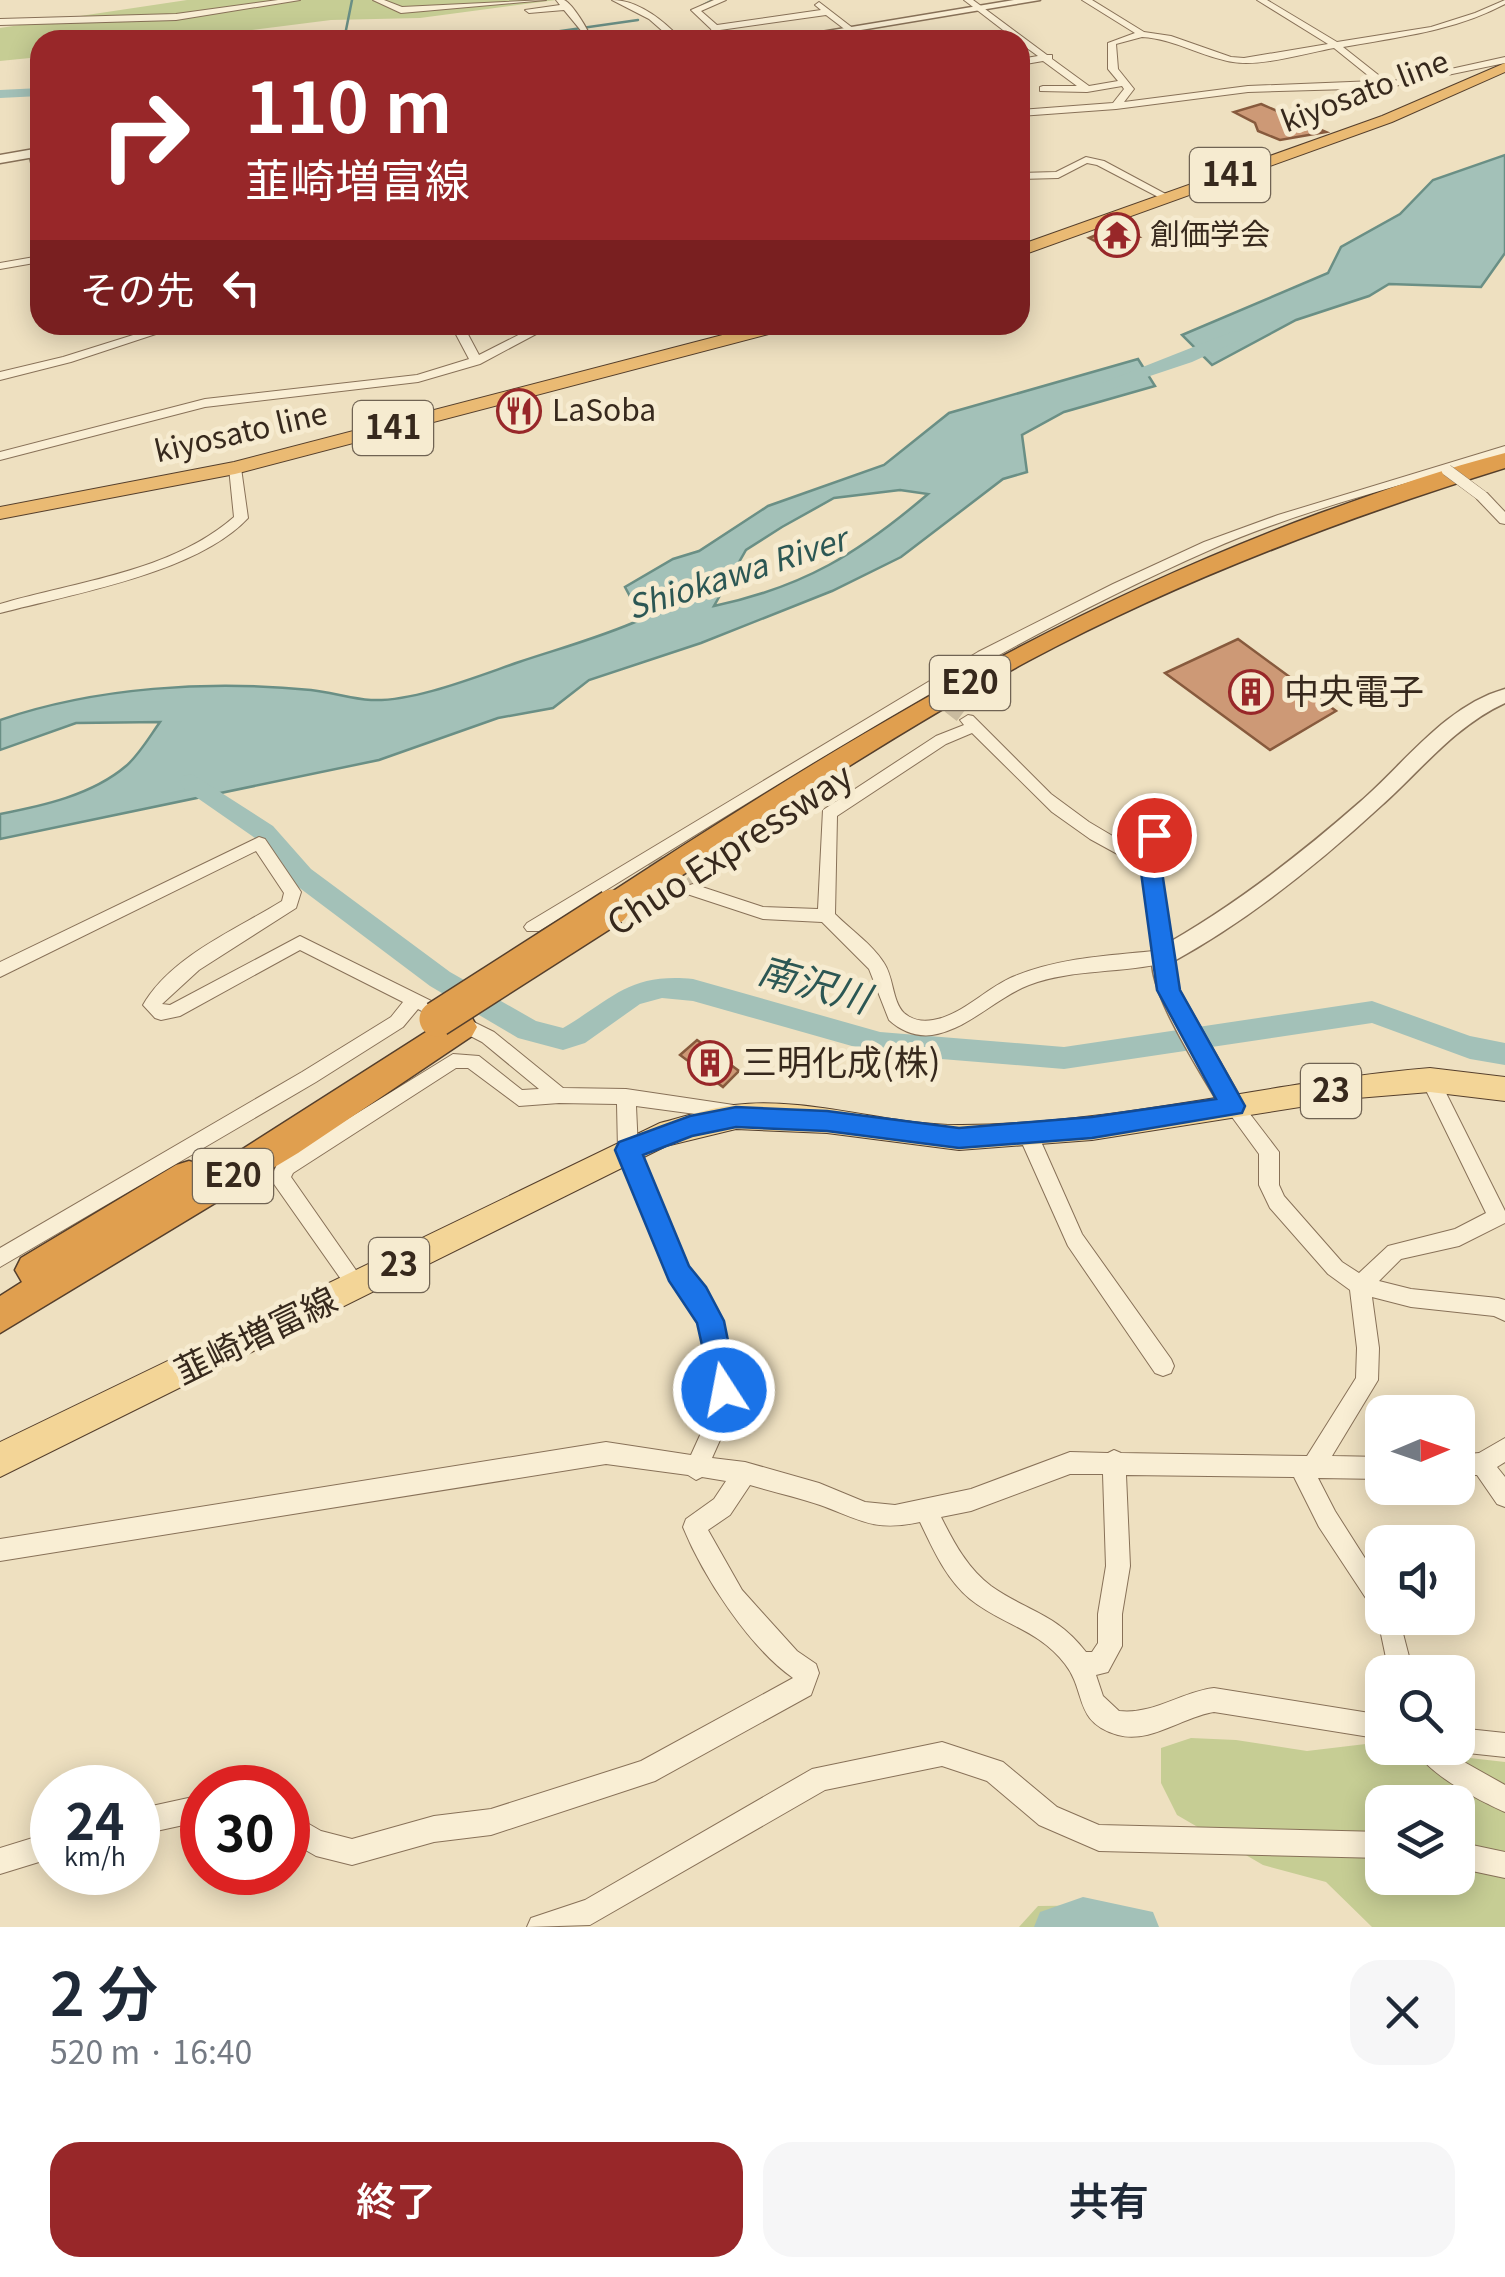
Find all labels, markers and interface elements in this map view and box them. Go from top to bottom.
street label: kiyosato line [1274,37,1454,141]
text: 110 m [245,52,452,153]
icon: right [80,70,210,200]
text: 韮崎増富線 [245,145,470,210]
road number: 141 [1190,148,1270,202]
place label: 創価学会 [1150,210,1270,254]
temple icon: 創価学会 [1094,212,1140,258]
text: その先 [80,260,194,315]
icon: left [214,260,269,315]
place label: LaSoba [552,386,656,430]
restaurant icon: LaSoba [496,388,542,434]
street label: kiyosato line [150,389,331,471]
road number: 141 [353,401,433,455]
water label: Shiokawa River [621,513,856,628]
road number: E20 [930,656,1010,710]
place label: 中央電子 [1284,663,1424,714]
building icon: 中央電子 [1228,669,1274,715]
street label: Chuo Expressway [596,749,861,946]
pin [1112,793,1197,878]
icon: arrive [1127,808,1182,863]
water label: 南沢川 [753,939,881,1025]
place label: 三明化成(株) [742,1034,941,1085]
building icon: 三明化成(株) [687,1040,733,1086]
road number: 23 [1301,1064,1361,1118]
road number: E20 [193,1149,273,1203]
road number: 23 [369,1238,429,1292]
street label: 韮崎増富線 [165,1272,344,1394]
position arrow [672,1338,776,1442]
north arrow [1365,1395,1475,1505]
map controls [1365,1395,1475,1895]
button: sound [1365,1525,1475,1635]
button: search [1365,1655,1475,1765]
speed limit sign: 30 [180,1765,310,1895]
text: 24 [66,1782,125,1854]
button: layers [1365,1785,1475,1895]
text: km/h [64,1837,126,1873]
text: 2 分 [50,1946,158,2033]
button: close [1350,1960,1455,2065]
text: 520 m · 16:40 [50,2027,252,2073]
button: 終了 [50,2142,743,2257]
button: 共有 [763,2142,1455,2257]

